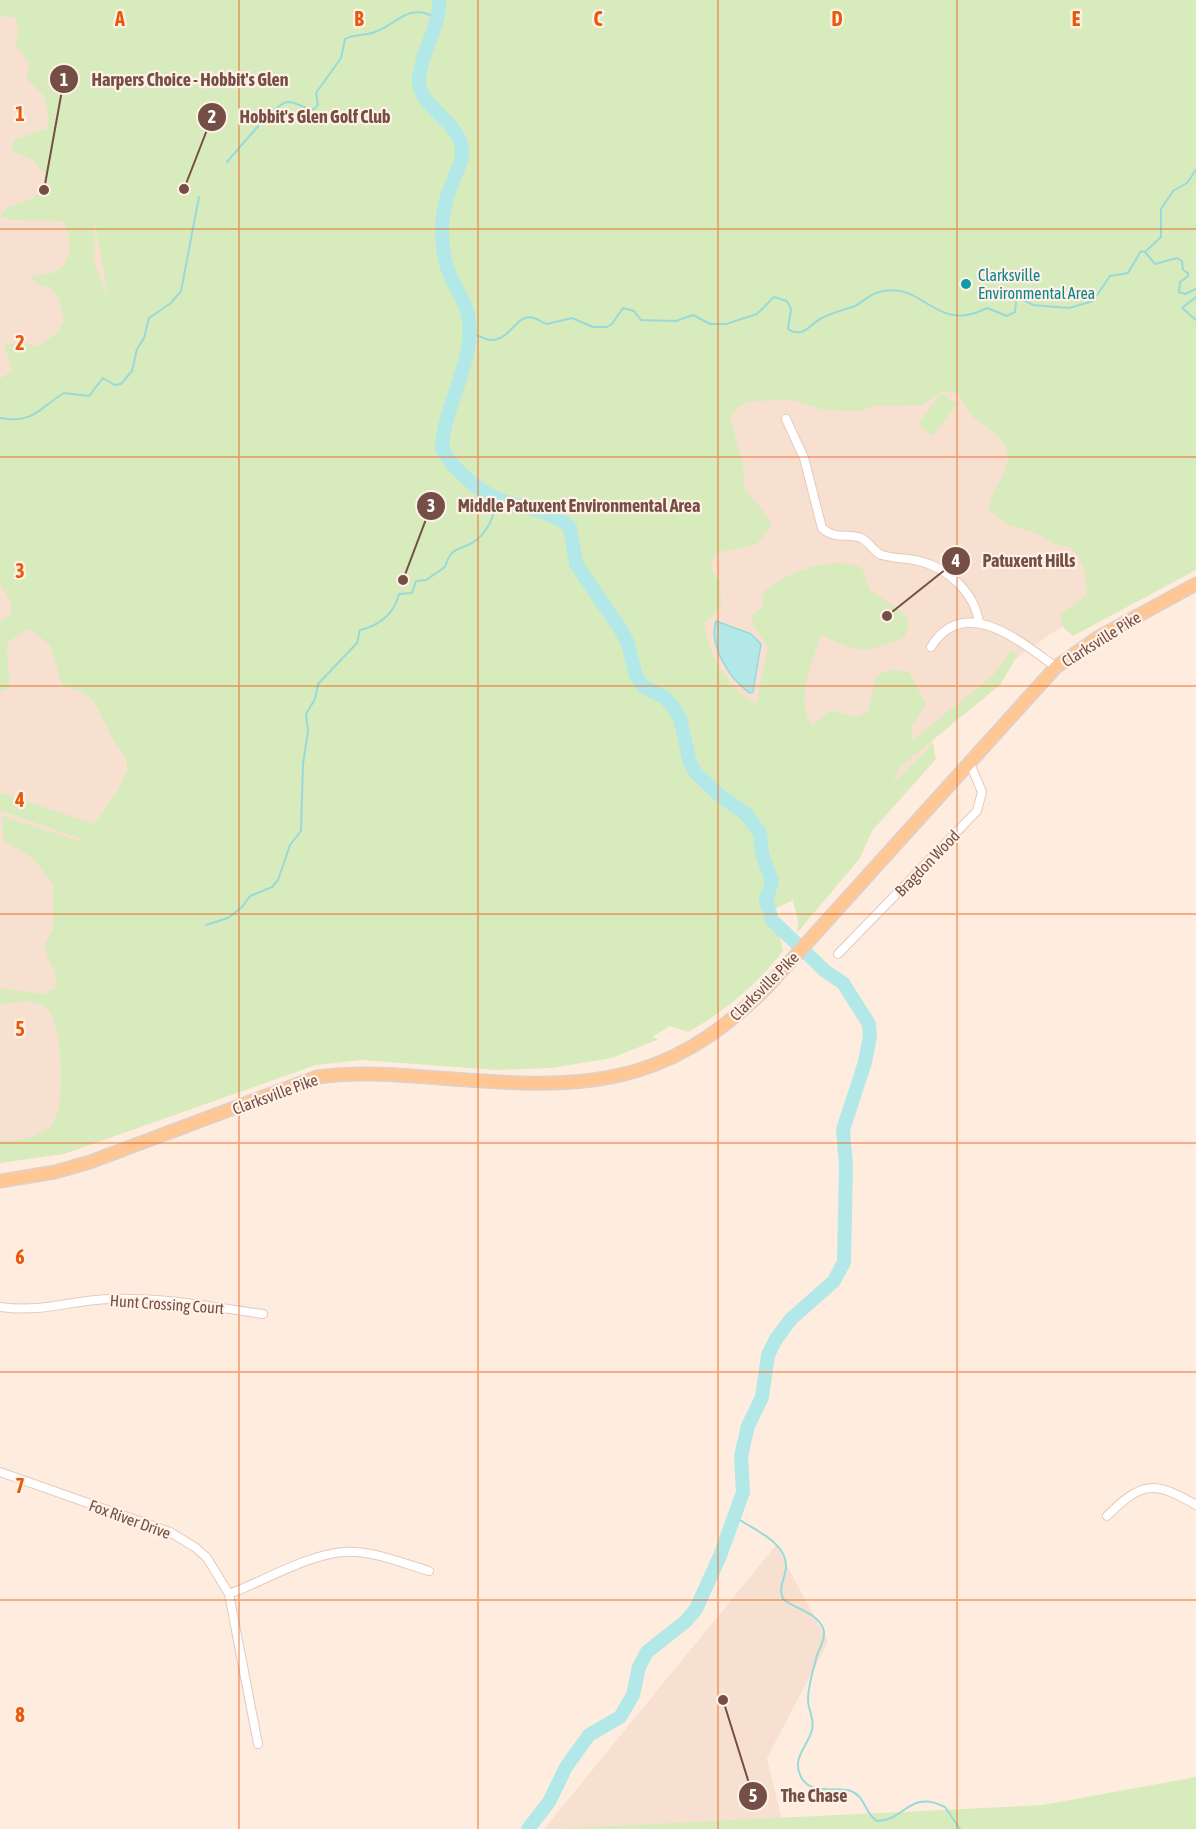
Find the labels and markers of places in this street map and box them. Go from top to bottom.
callout: Harpers Choice - Hobbit's Glen [49,61,300,97]
callout: Hobbit's Glen Golf Club [197,99,402,135]
place label: Clarksville Environmental Area [978,266,1095,302]
marker: Clarksville Environmental Area [959,277,973,291]
callout: Middle Patuxent Environmental Area [416,488,713,524]
callout: Patuxent Hills [941,543,1087,579]
callout: The Chase [738,1778,859,1814]

